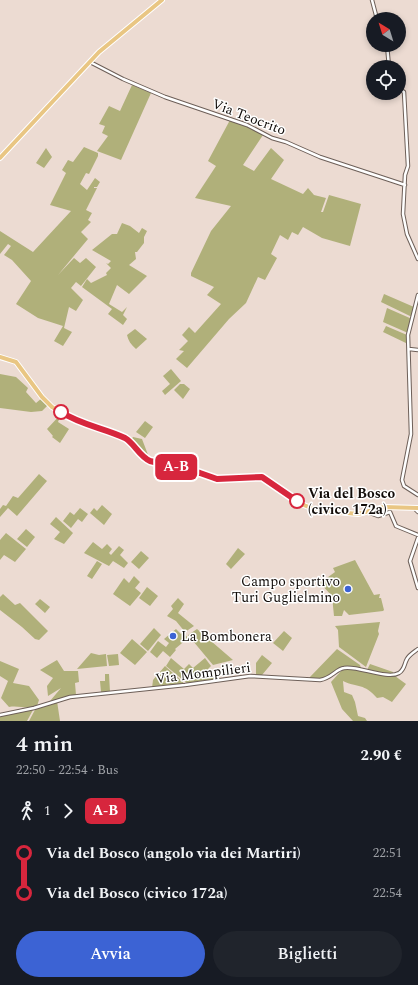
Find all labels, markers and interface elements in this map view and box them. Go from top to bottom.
north arrow [366,12,406,52]
map controls [366,12,406,100]
button: locate [366,60,406,100]
street label: Via Teocrito [209,93,289,141]
unlabelled marker [53,404,69,420]
line badge: A-B [153,454,199,480]
text: A-B [163,456,189,477]
place label: Via del Bosco (civico 172a) [308,483,396,520]
marker: Via del Bosco (civico 172a) [289,493,305,509]
place label: Campo sportivo Turi Guglielmino [232,571,340,608]
marker: Campo sportivo Turi Guglielmino [343,584,353,594]
place label: La Bombonera [181,626,272,647]
marker: La Bombonera [168,631,178,641]
street label: Via Mompilieri [154,657,252,689]
text: 4 min [16,728,73,761]
text: 2.90 € [361,744,402,767]
text: 22:50 – 22:54 · Bus [16,760,119,780]
icon: walk [16,800,38,822]
icon: forward [57,800,79,822]
text: A-B [93,800,118,821]
text: 1 [44,801,51,821]
text: Via del Bosco (angolo via dei Martiri) [46,842,301,865]
text: 22:51 [373,843,402,863]
text: Via del Bosco (civico 172a) [46,882,228,905]
text: 22:54 [373,883,402,903]
button: Avvia [16,931,205,977]
button: Biglietti [213,931,402,977]

